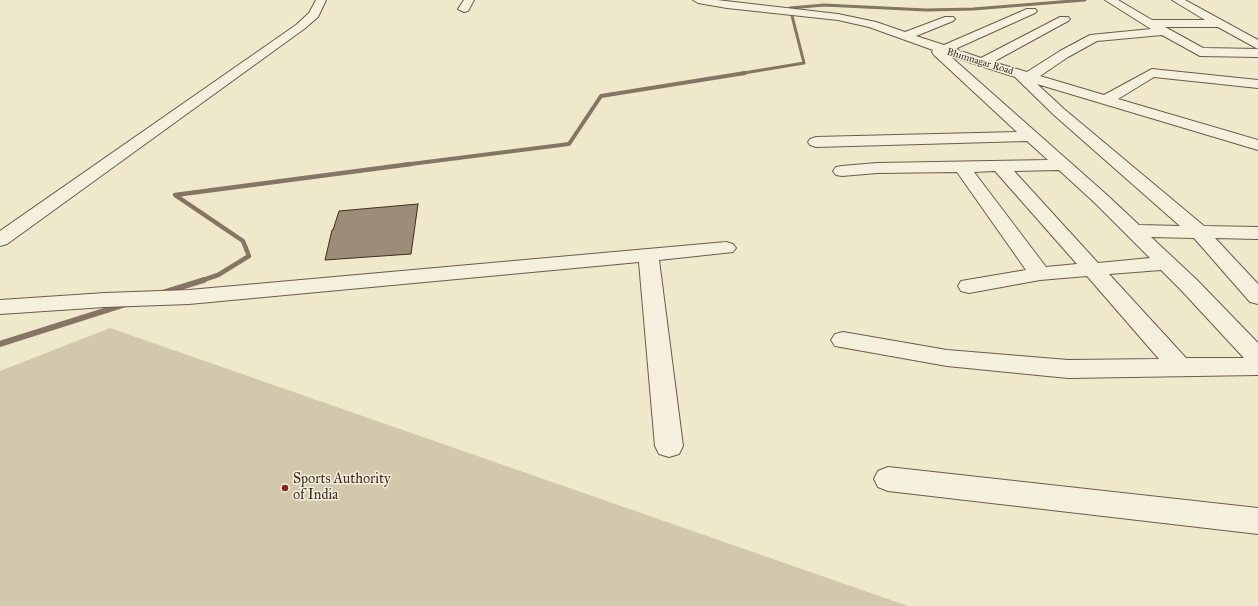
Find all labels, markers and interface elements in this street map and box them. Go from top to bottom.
street label: Bhimnagar Road [945,46,1015,78]
place label: Sports Authority of India [293,472,391,504]
marker: Sports Authority of India [280,483,290,493]

